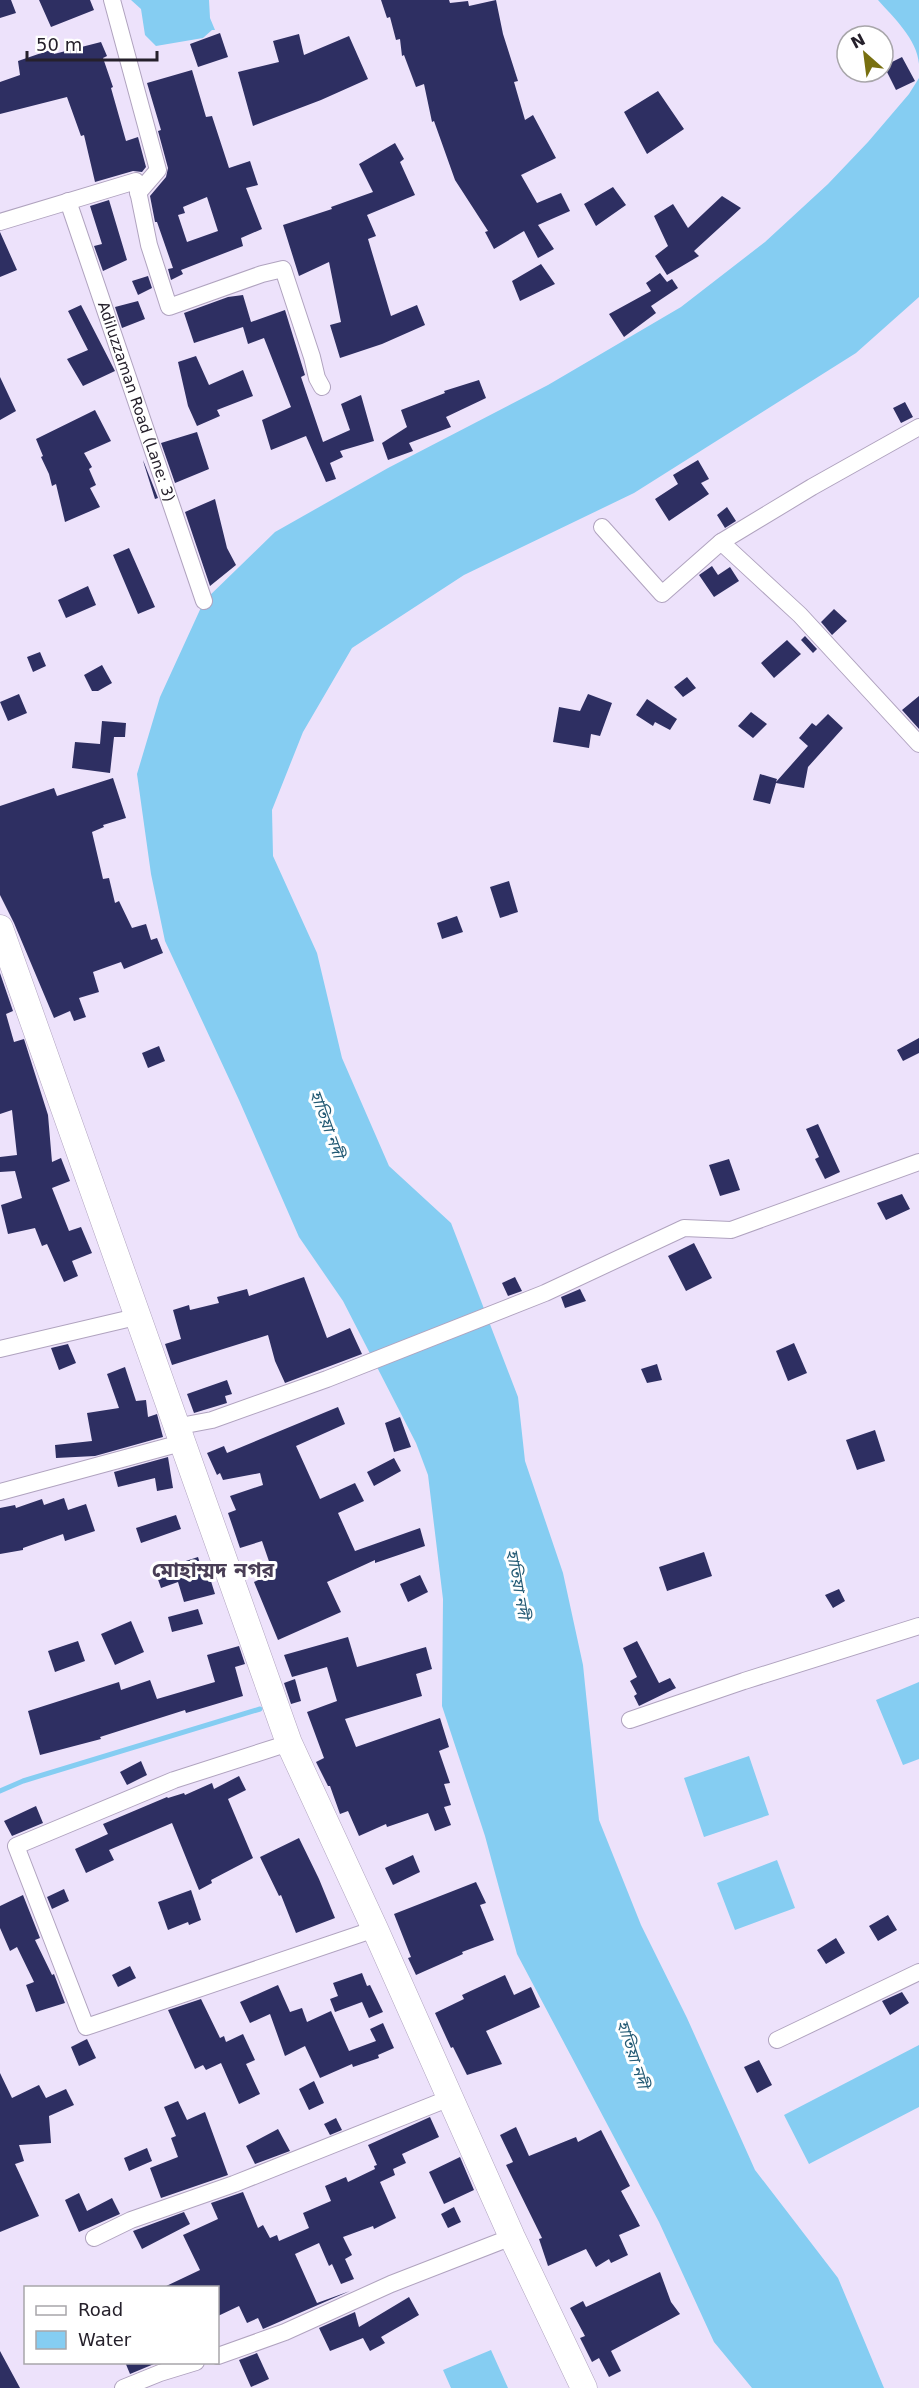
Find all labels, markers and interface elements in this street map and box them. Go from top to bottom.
scale bar [27,24,158,62]
north arrow [835,24,895,84]
text: N [848,30,869,53]
text: 50 m [36,34,82,55]
street label: Adiluzzaman Road (Lane: 3) [94,299,179,504]
water label: হাতিয়া নদী [306,1088,349,1163]
water label: হাতিয়া নদী [503,1548,534,1623]
district label: মোহাম্মদ নগর [152,1558,275,1582]
water label: হাতিয়া নদী [613,2018,654,2093]
legend [24,2286,219,2364]
text: Road [78,2299,123,2320]
text: Water [78,2329,132,2350]

